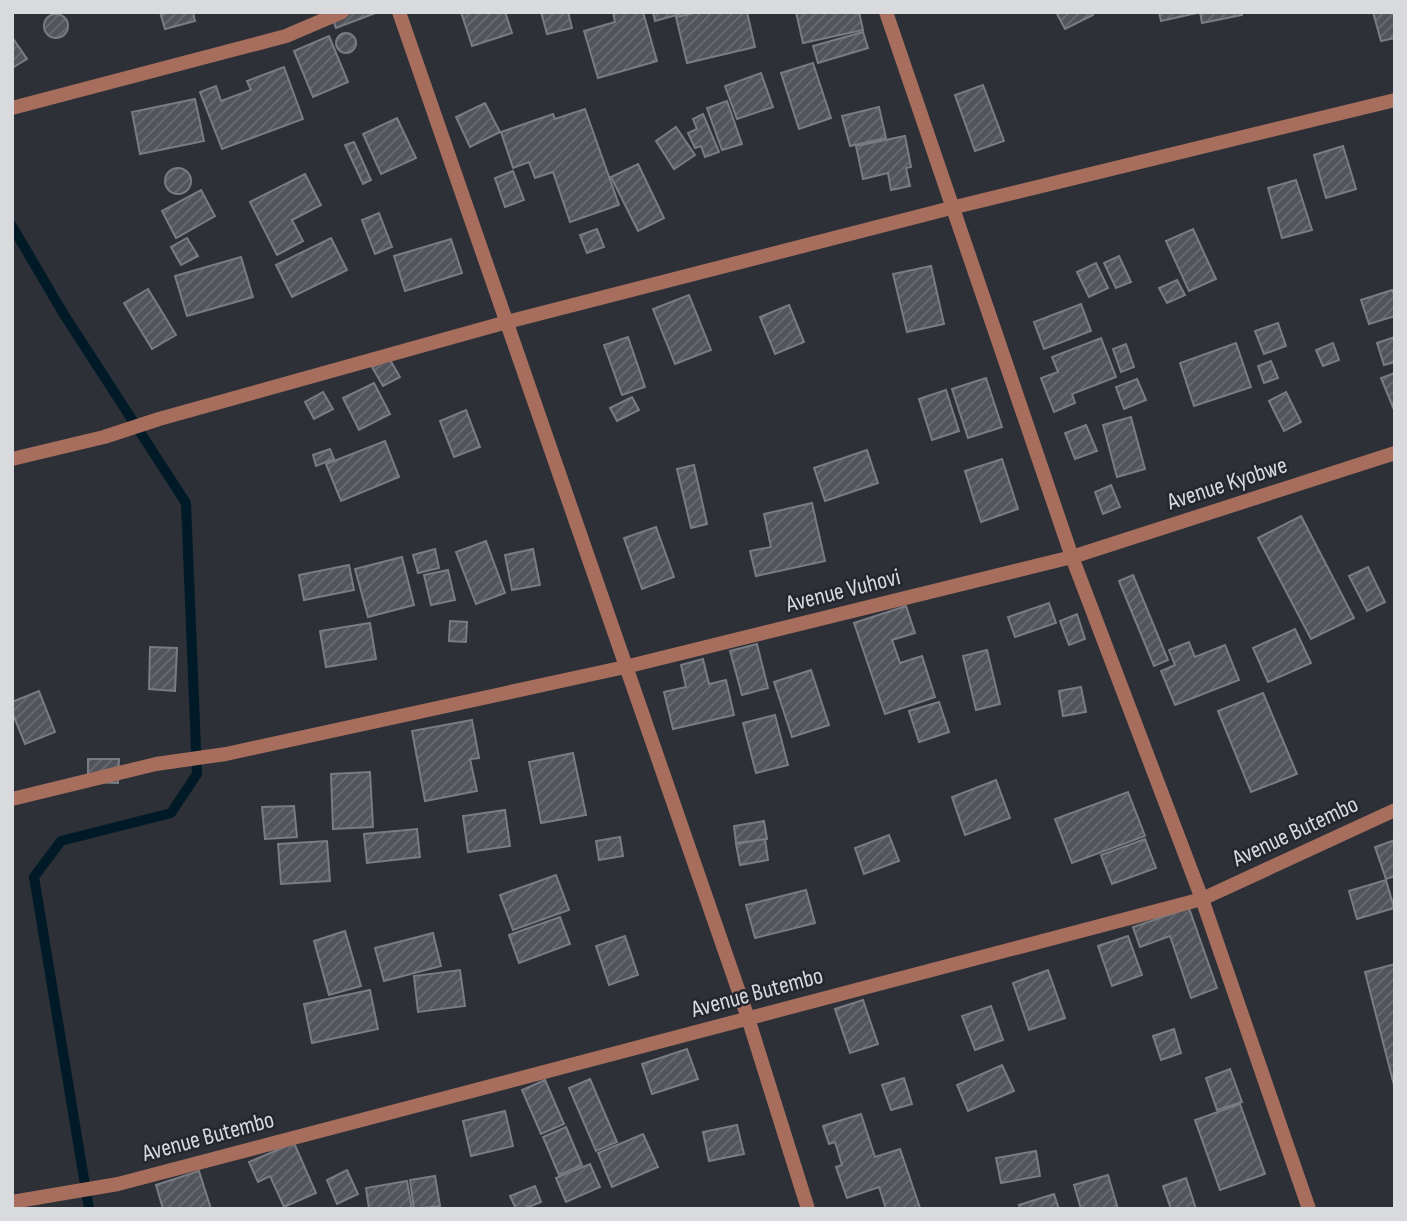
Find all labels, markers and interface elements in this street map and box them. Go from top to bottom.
street label: Avenue Kyobwe [1162,450,1291,517]
street label: Avenue Vuhovi [782,562,903,619]
street label: Avenue Butembo [1227,790,1363,874]
street label: Avenue Butembo [687,961,826,1024]
street label: Avenue Butembo [138,1105,277,1168]

